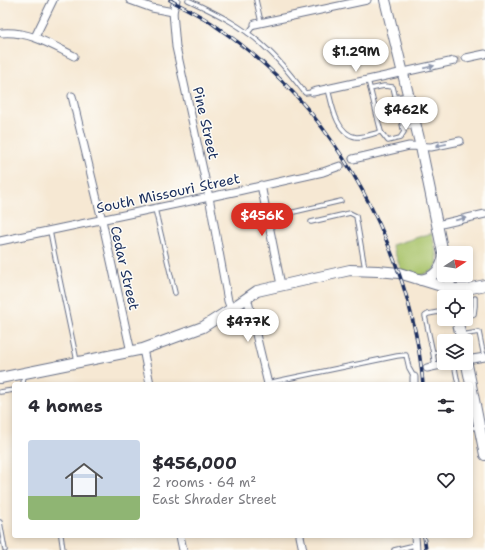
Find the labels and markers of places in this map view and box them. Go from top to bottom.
pin: $1.29M [323,39,389,73]
pin: $462K [378,97,434,131]
pin: $456K [234,203,290,237]
pin: $477K [220,309,276,343]

